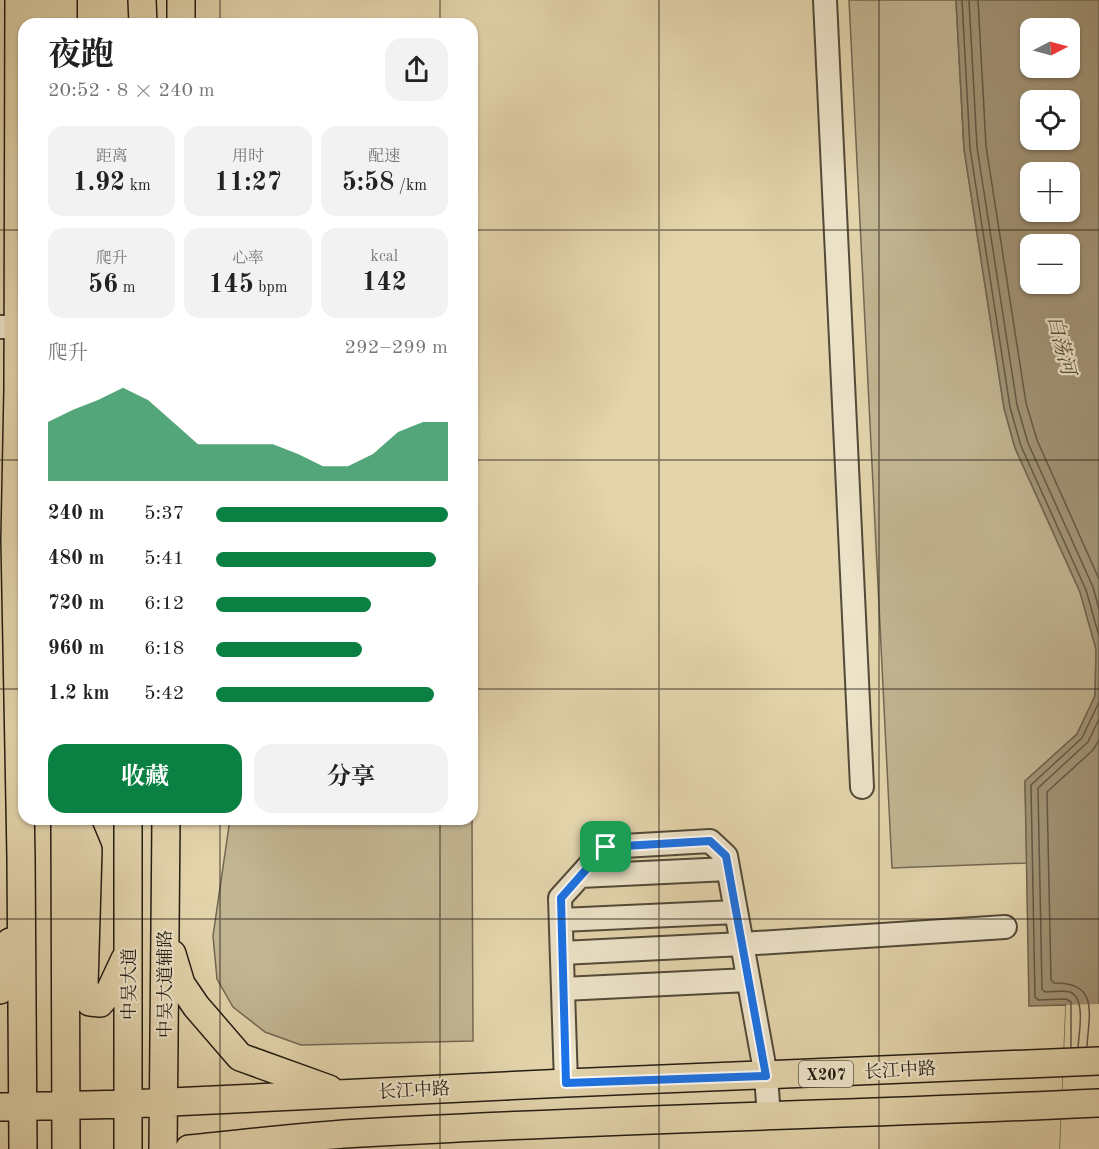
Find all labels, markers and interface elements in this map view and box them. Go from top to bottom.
north arrow [1020,18,1080,78]
map controls [1020,18,1080,294]
button: share [385,38,448,101]
text: 夜跑 [48,40,114,73]
text: 20:52 · 8 × 240 m [48,81,215,101]
button: locate [1020,90,1080,150]
text: 距离 [96,149,128,165]
text: 用时 [232,149,264,165]
text: 配速 [368,149,400,165]
button: + [1020,162,1080,222]
text: 1.92 [73,170,125,196]
text: 11:27 [214,170,282,196]
text: 5:58 [342,170,394,196]
text: km [125,178,151,194]
text: /km [394,178,427,194]
button: − [1020,234,1080,294]
text: kcal [371,249,398,265]
text: 爬升 [96,251,128,267]
text: 心率 [232,251,264,267]
text: 142 [362,270,407,296]
text: 56 [88,272,118,298]
text: 145 [209,272,254,298]
text: m [118,280,135,296]
text: bpm [254,280,287,296]
water label: 白荡河 [1043,313,1080,380]
text: 292–299 m [345,338,448,358]
text: 爬升 [48,344,88,364]
text: 240 m [48,504,104,524]
text: 5:37 [144,504,184,524]
text: 480 m [48,549,104,569]
text: 5:41 [144,549,184,569]
text: 720 m [48,594,104,614]
text: 6:12 [144,594,184,614]
text: 960 m [48,639,104,659]
text: 6:18 [144,639,184,659]
text: 1.2 km [48,684,110,704]
text: 5:42 [144,684,184,704]
button: 收藏 [48,744,242,813]
button: 分享 [254,744,448,813]
pin [580,821,631,872]
icon: arrive [589,830,622,863]
street label: 中吴大道辅路 [155,930,175,1038]
street label: 中吴大道 [119,948,139,1020]
street label: 长江中路 [864,1058,936,1082]
road number: X207 [799,1061,853,1087]
street label: 长江中路 [378,1078,450,1102]

